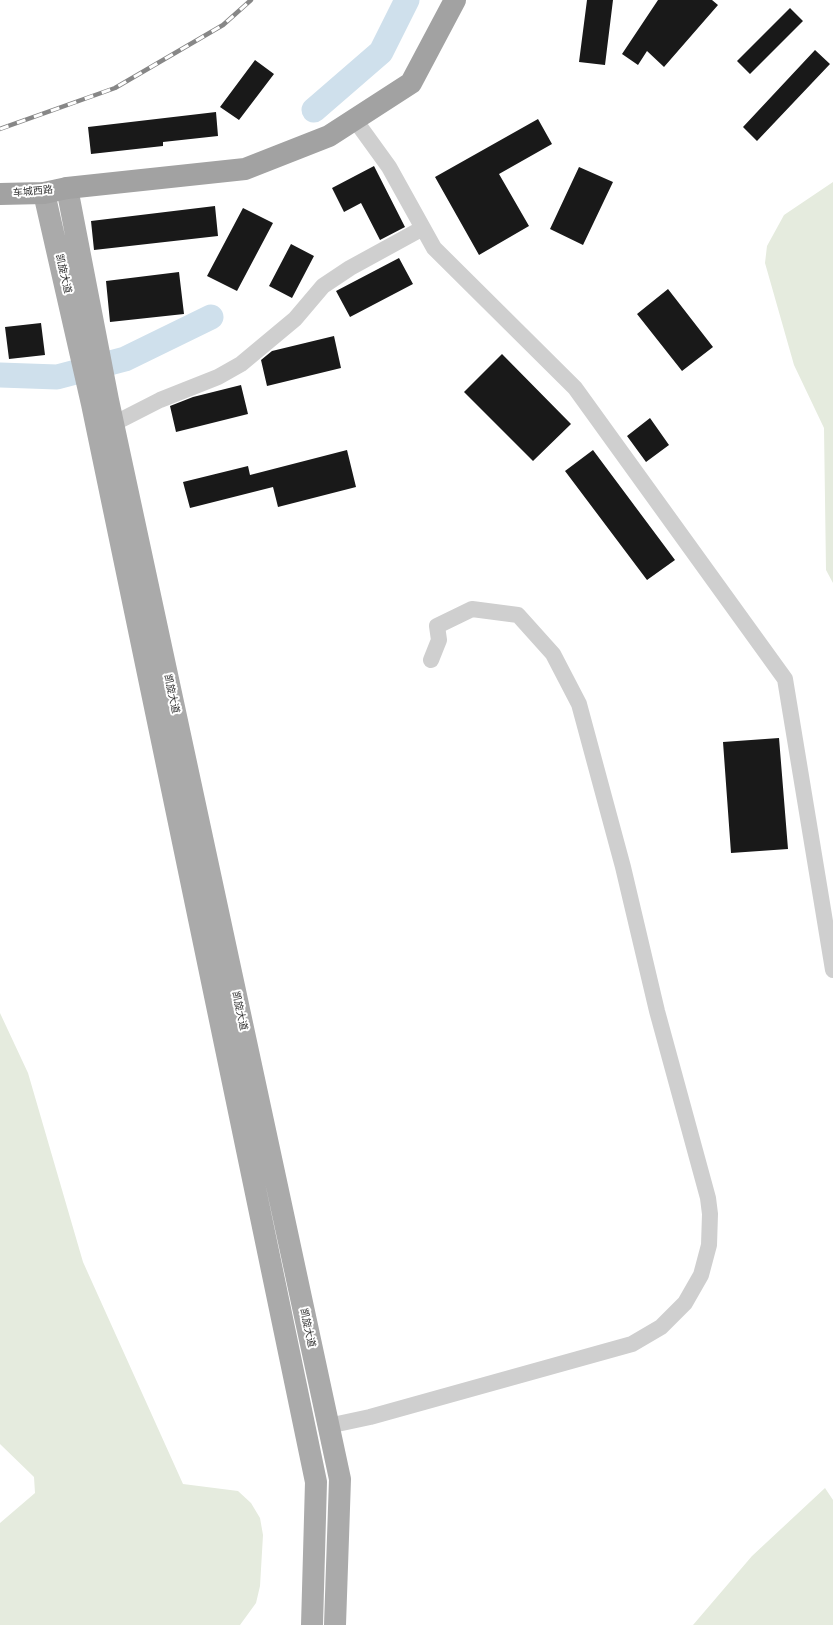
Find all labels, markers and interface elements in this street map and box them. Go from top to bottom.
street label: 车城西路 [13,184,53,200]
street label: 凯旋大道 [53,253,73,295]
street label: 凯旋大道 [161,673,181,715]
street label: 凯旋大道 [229,990,249,1032]
street label: 凯旋大道 [297,1307,317,1349]

